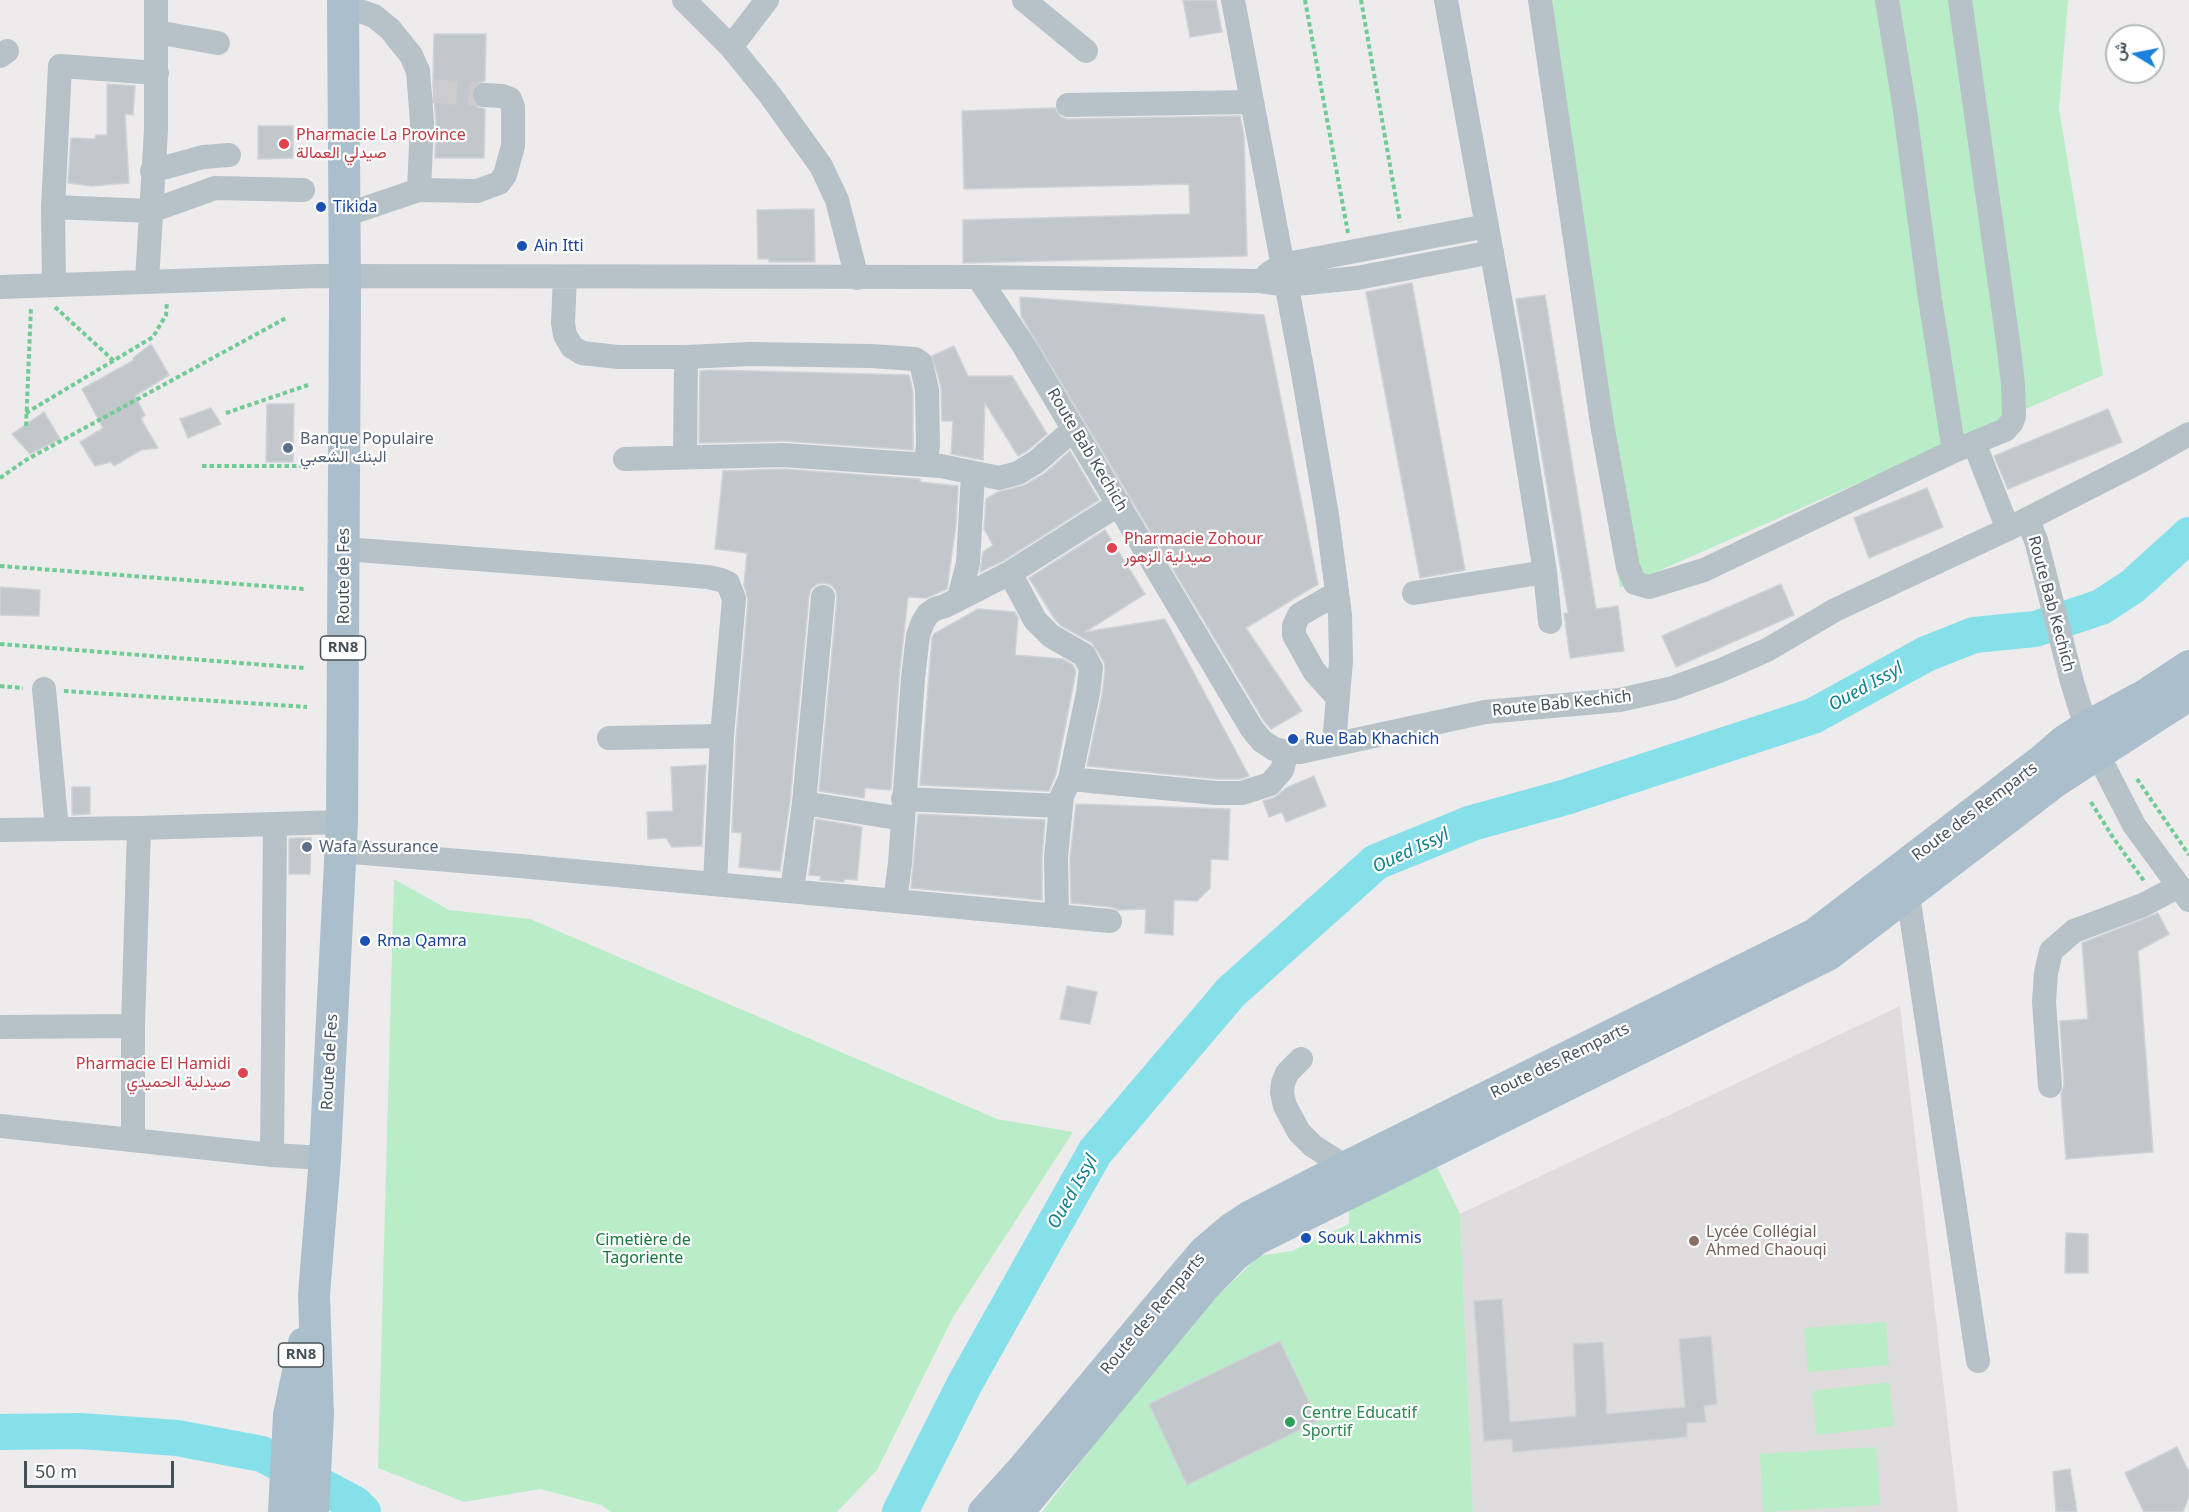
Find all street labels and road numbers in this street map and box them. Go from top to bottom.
street label: Route Bab Kechich [1043,385,1131,515]
street label: Route de Fes [334,528,354,624]
street label: Route Bab Kechich [2024,534,2078,674]
road number: RN8 [320,636,366,660]
street label: Route Bab Kechich [1491,687,1633,721]
street label: Route des Remparts [1909,759,2041,865]
street label: Route de Fes [318,1013,342,1111]
street label: Route des Remparts [1487,1019,1633,1103]
street label: Route des Remparts [1097,1250,1209,1378]
road number: RN8 [278,1343,324,1367]

